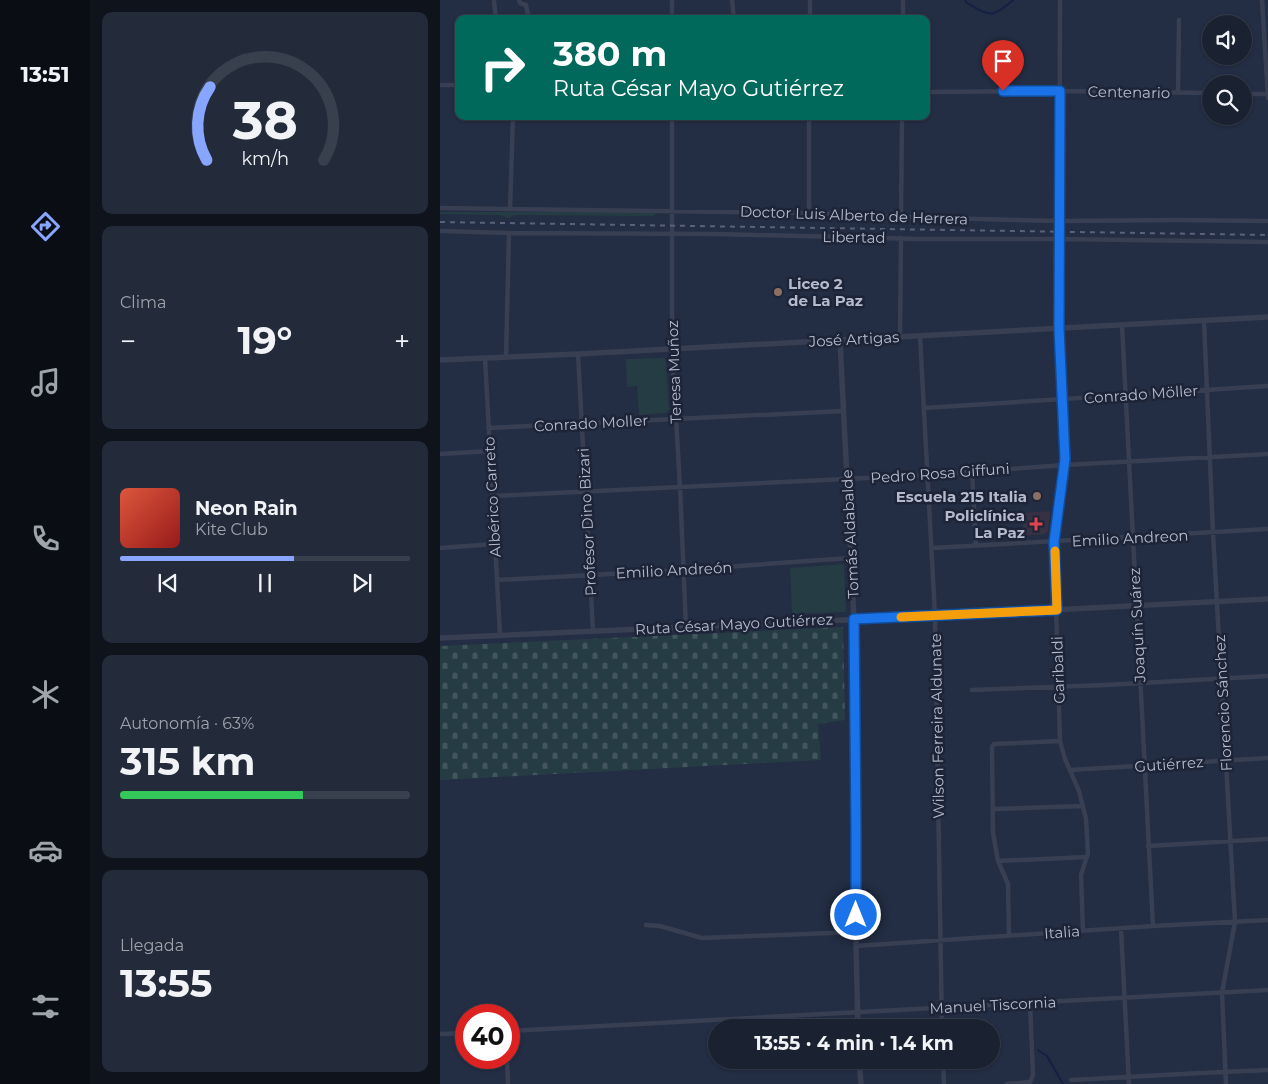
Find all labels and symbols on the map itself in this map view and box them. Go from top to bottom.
pin [982,40,1024,91]
street label: Centenario [1087,82,1171,102]
street label: Doctor Luis Alberto de Herrera [740,202,968,228]
street label: Libertad [822,227,886,247]
place label: Liceo 2 de La Paz [788,274,863,310]
marker: Liceo 2 de La Paz [772,286,784,298]
street label: Teresa Muñoz [663,320,685,424]
street label: José Artigas [807,327,900,351]
street label: Conrado Möller [1083,381,1199,407]
street label: Conrado Moller [533,411,649,435]
street label: Albérico Carreto [479,436,505,558]
street label: Profesor Dino Bizari [574,448,600,596]
street label: Pedro Rosa Giffuni [870,459,1010,487]
street label: Tomás Aldabalde [837,469,863,599]
place label: Escuela 215 Italia [896,487,1027,506]
marker: Escuela 215 Italia [1031,490,1043,502]
place label: Policlínica La Paz [944,506,1025,542]
marker: Policlínica La Paz [1029,517,1043,531]
street label: Emilio Andreon [1071,525,1189,551]
street label: Emilio Andreón [615,557,733,583]
street label: Joaquín Suárez [1124,567,1150,684]
street label: Ruta César Mayo Gutiérrez [634,609,834,639]
street label: Wilson Ferreira Aldunate [926,633,948,819]
street label: Florencio Sánchez [1210,634,1236,772]
street label: Garibaldi [1047,636,1069,704]
street label: Gutiérrez [1134,752,1205,776]
position arrow [829,888,881,940]
street label: Italia [1043,921,1081,943]
street label: Manuel Tiscornia [929,992,1057,1018]
speed limit sign: 40 [455,1004,520,1069]

